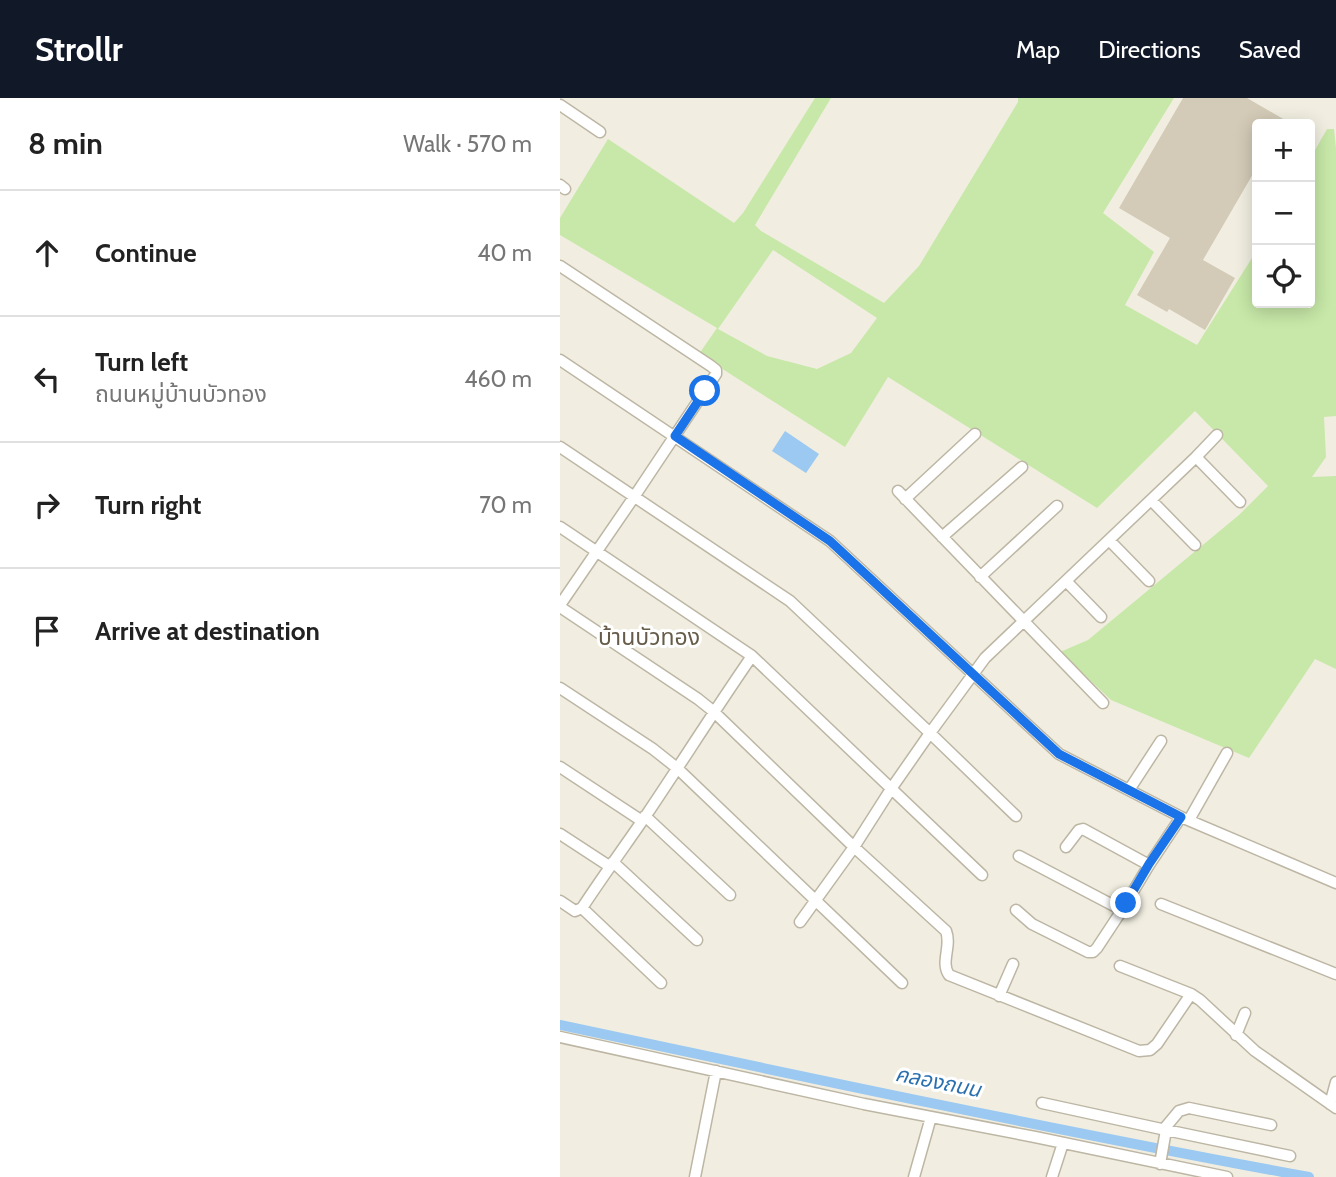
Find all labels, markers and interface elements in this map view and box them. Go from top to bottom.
text: Strollr [35,29,123,69]
text: Map [1016,35,1060,64]
text: Directions [1098,35,1201,64]
text: Saved [1239,35,1301,64]
map controls [1252,119,1315,308]
button: + [1252,119,1315,182]
text: 8 min [28,125,103,162]
text: Walk · 570 m [403,130,532,158]
button: − [1252,182,1315,245]
icon: ahead [28,234,66,272]
text: Continue [95,237,197,269]
text: 40 m [477,239,532,267]
button: locate [1252,245,1315,308]
text: Turn left [95,346,188,378]
icon: left [28,360,66,398]
text: 460 m [464,365,532,393]
route start [689,375,720,406]
text: ถนนหมู่บ้านบัวทอง [95,380,267,408]
icon: right [28,486,66,524]
text: Turn right [95,489,201,521]
text: 70 m [479,491,532,519]
icon: arrive [28,612,66,650]
text: Arrive at destination [95,615,320,647]
district label: บ้านบัวทอง [598,623,700,651]
route end [1110,887,1141,918]
water label: คลองถนน [893,1061,984,1102]

